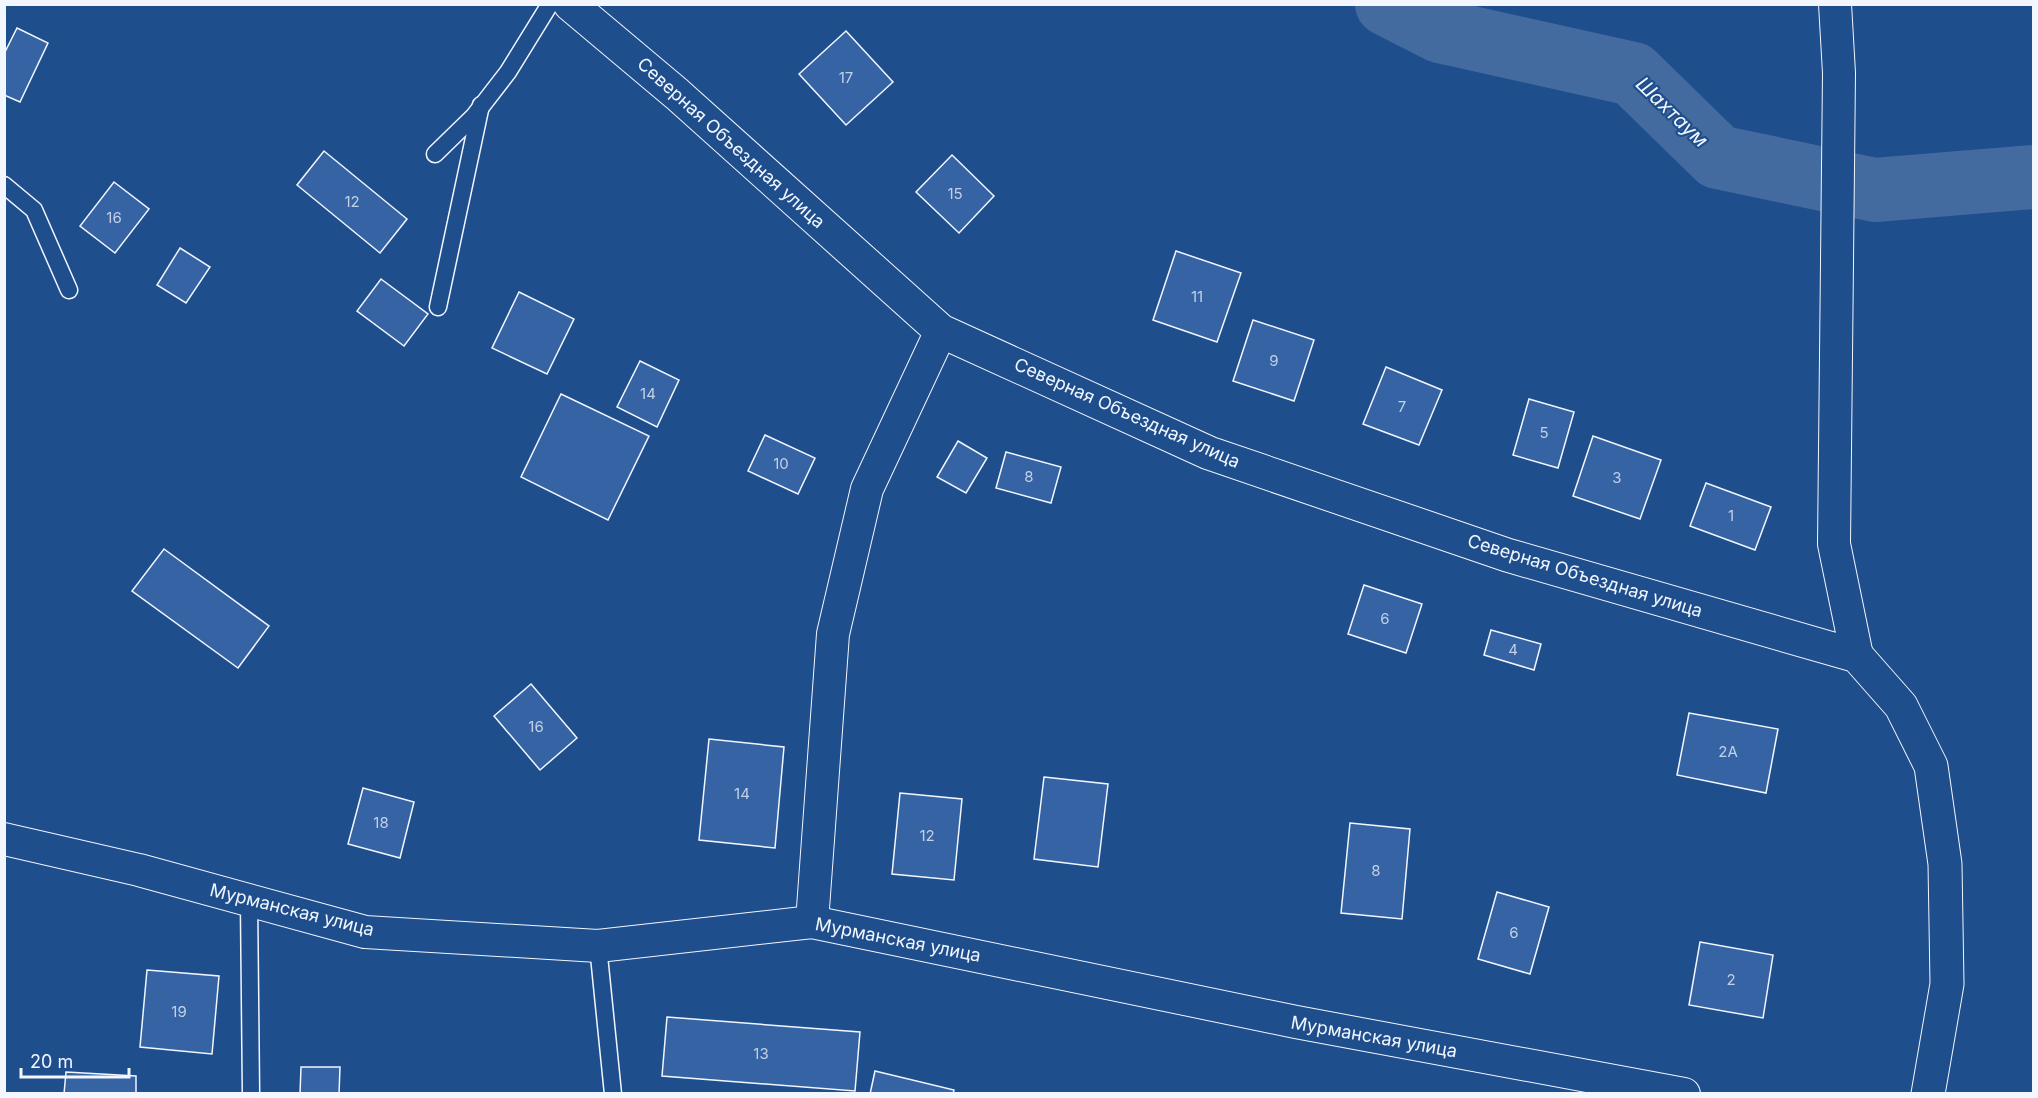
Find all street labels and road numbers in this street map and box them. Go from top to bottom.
street label: Северная Объездная улица [633,53,829,232]
street label: Северная Объездная улица [1011,353,1243,472]
street label: Северная Объездная улица [1465,530,1705,621]
street label: Мурманская улица [208,879,376,940]
street label: Мурманская улица [813,913,983,966]
street label: Мурманская улица [1289,1012,1459,1061]

